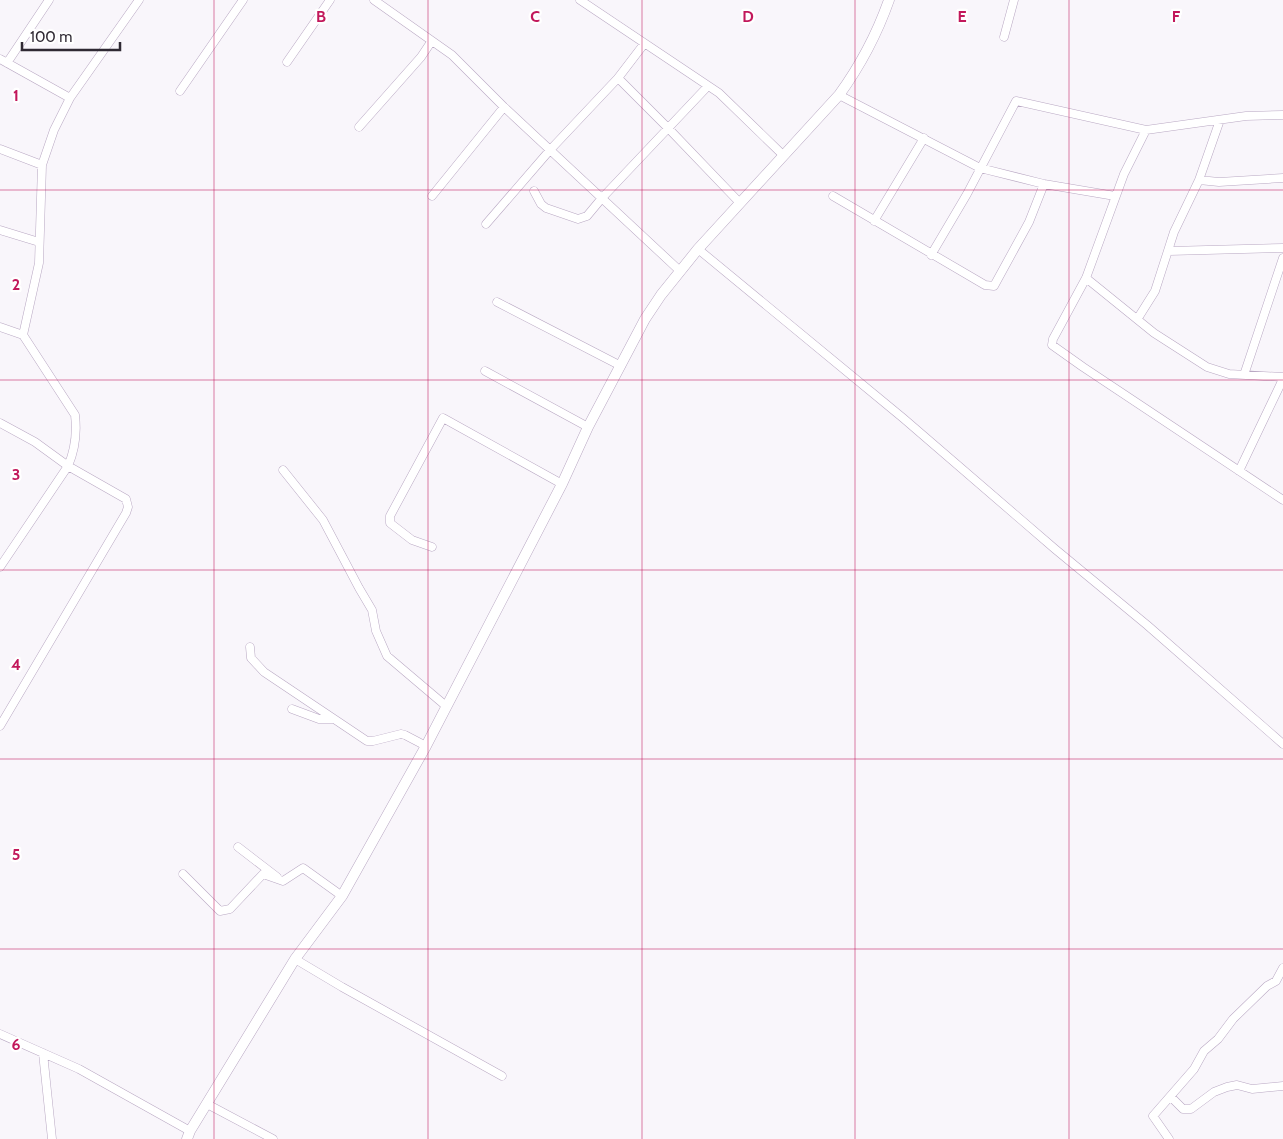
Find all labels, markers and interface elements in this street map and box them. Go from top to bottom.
text: B [316,7,326,26]
text: C [530,7,540,26]
text: D [742,7,754,26]
text: E [957,7,967,26]
text: F [1172,7,1181,26]
scale bar [22,20,120,52]
text: 100 m [30,28,72,46]
text: 1 [13,86,19,105]
text: 2 [12,275,20,294]
text: 3 [12,465,20,484]
text: 4 [11,655,21,674]
text: 5 [12,845,20,864]
text: 6 [12,1035,21,1054]

